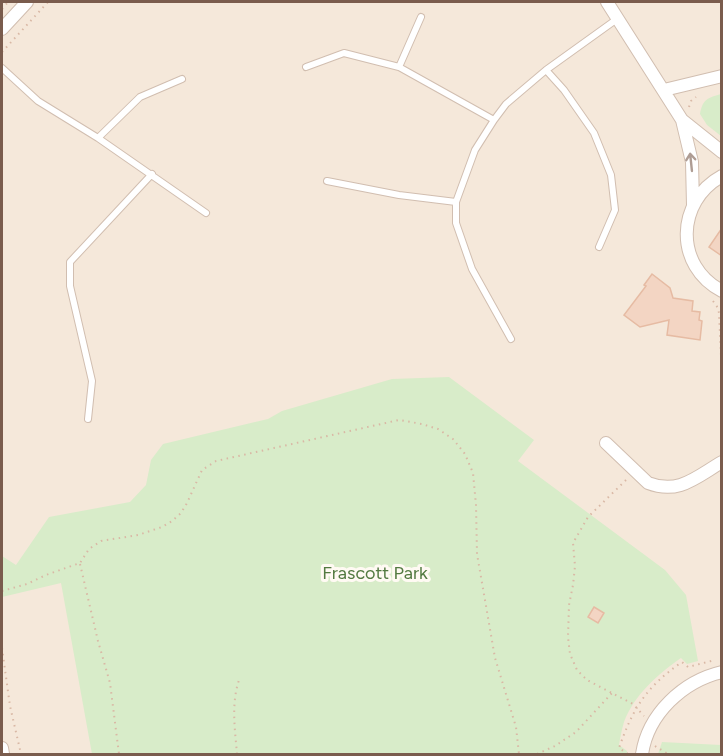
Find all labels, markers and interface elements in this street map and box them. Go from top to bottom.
one-way arrow [685,153,696,173]
park label: Frascott Park [322,562,428,584]

